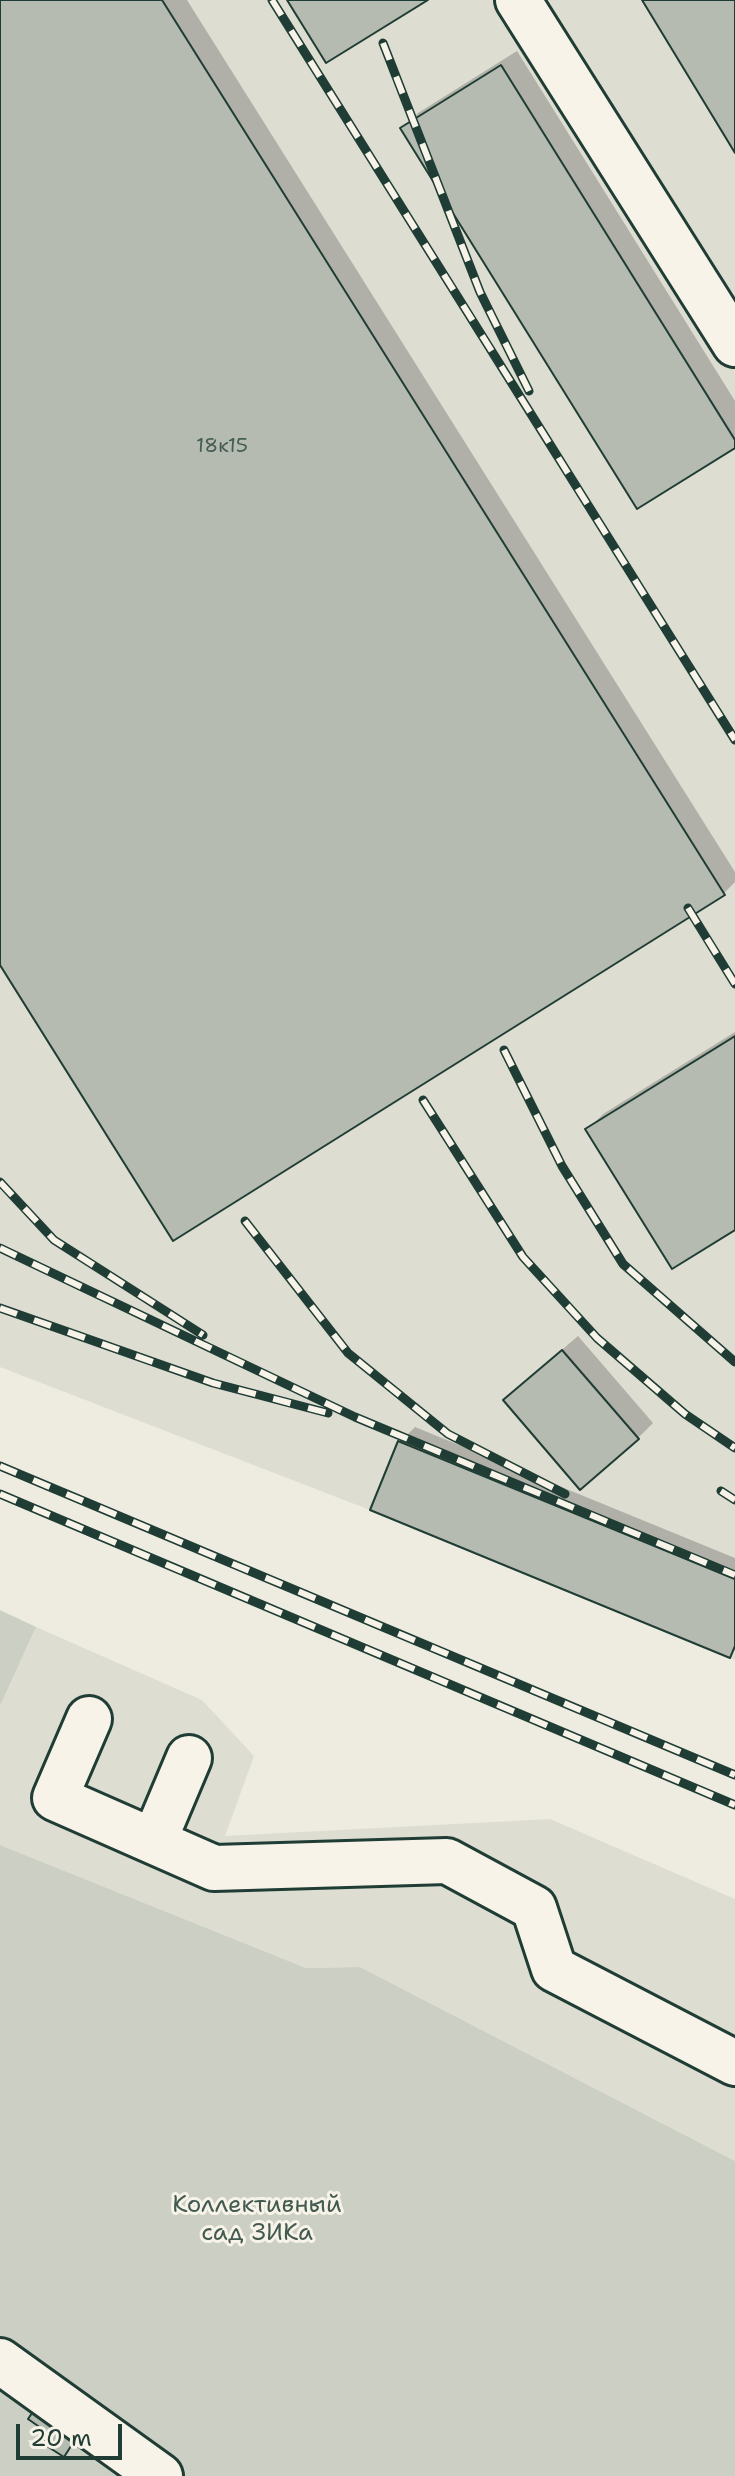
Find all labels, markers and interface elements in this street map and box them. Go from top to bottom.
house number: 18к15 [196,435,248,459]
park label: Коллективный сад ЗИКа [172,2192,342,2248]
scale bar [20,2408,126,2458]
text: 20 m [30,2422,92,2454]

